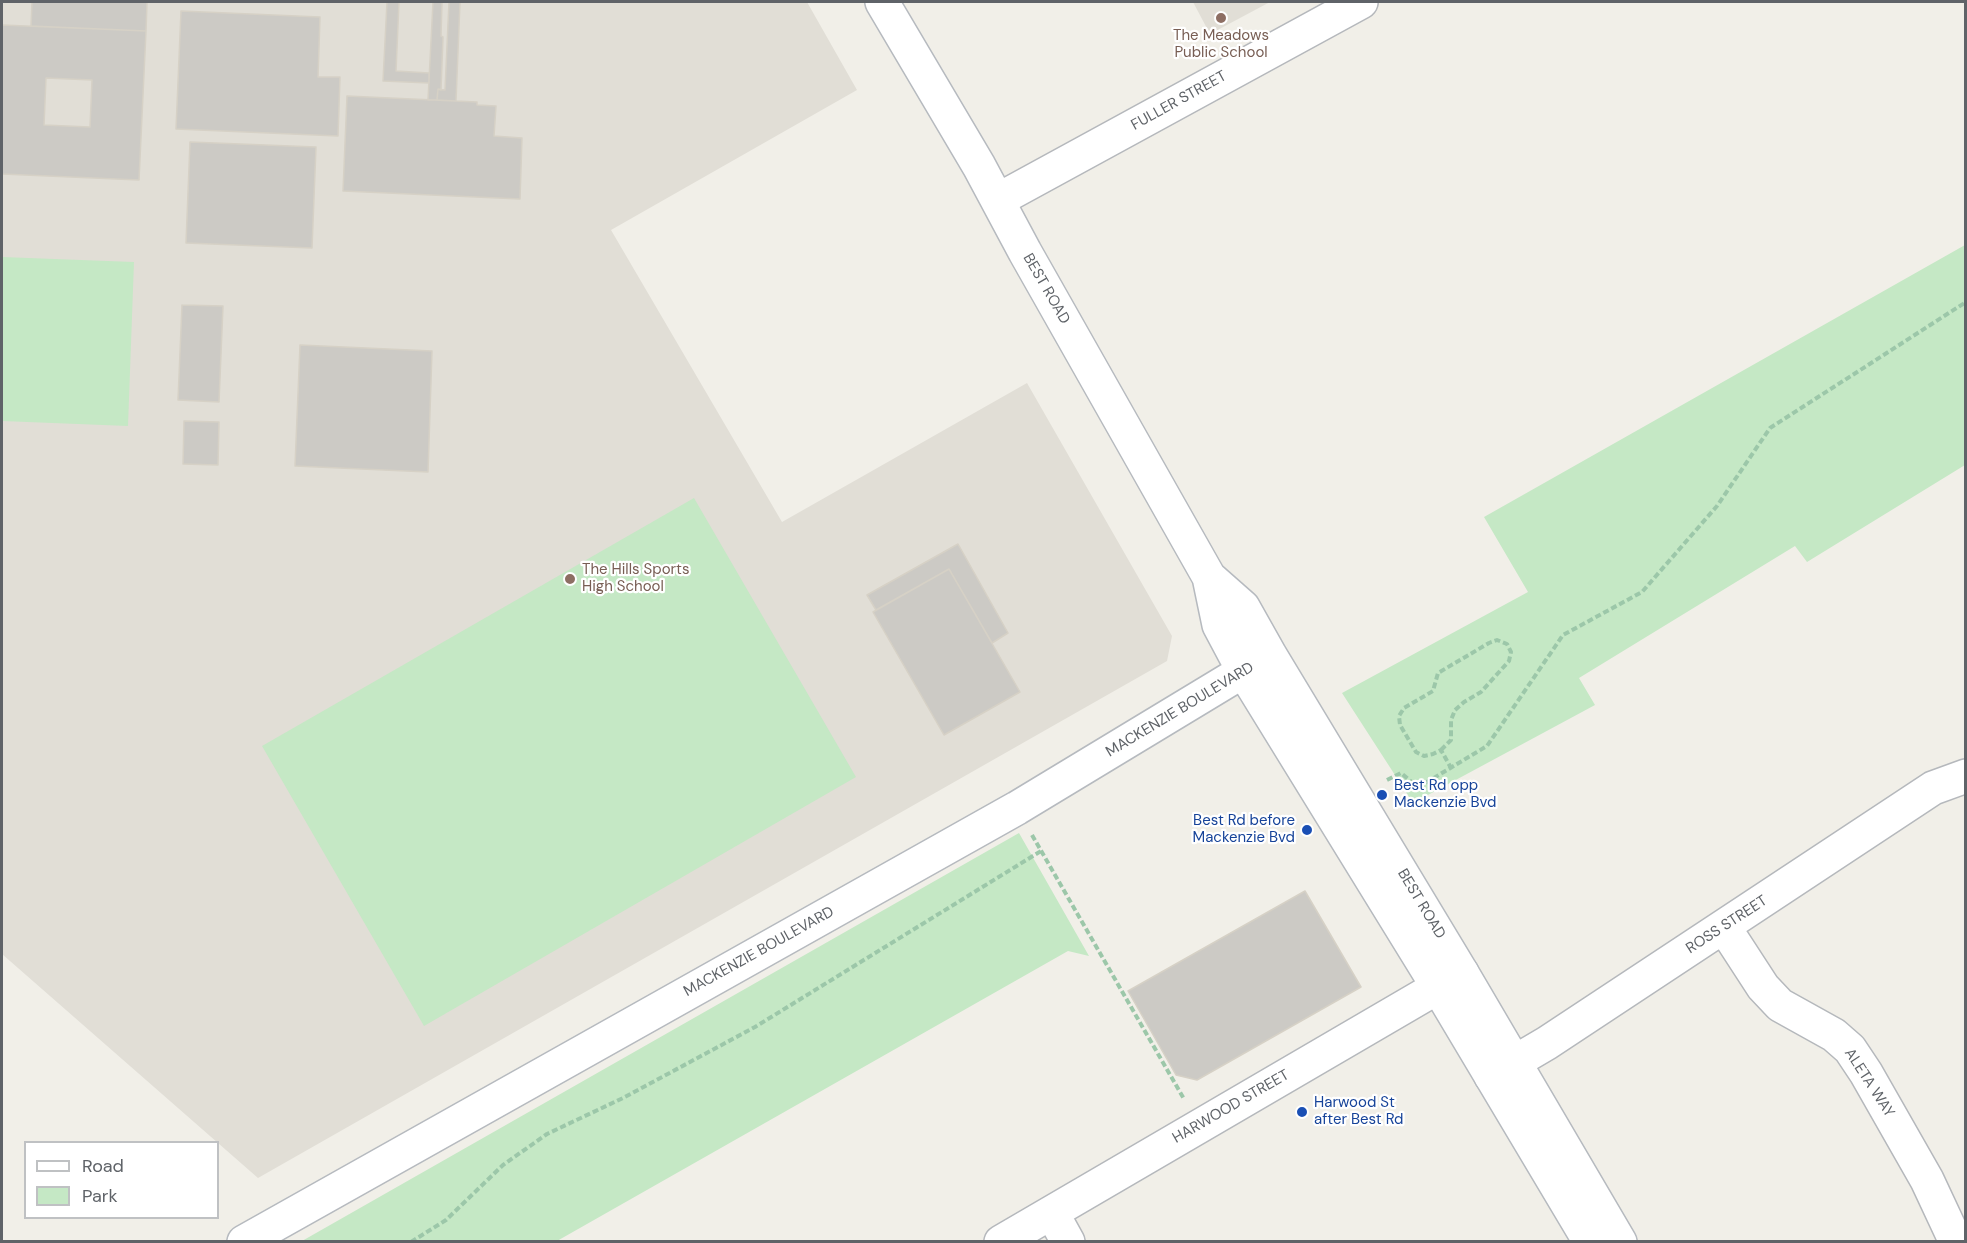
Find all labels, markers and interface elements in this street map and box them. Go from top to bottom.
marker: The Meadows Public School [1214,11,1228,25]
place label: The Meadows Public School [1173,27,1269,62]
street label: FULLER STREET [1128,67,1230,135]
street label: BEST ROAD [1019,251,1073,327]
place label: The Hills Sports High School [582,561,690,596]
marker: The Hills Sports High School [563,572,577,586]
street label: MACKENZIE BOULEVARD [1103,659,1257,761]
place label: Best Rd opp Mackenzie Bvd [1394,777,1496,812]
marker: Best Rd opp Mackenzie Bvd [1375,788,1389,802]
place label: Best Rd before Mackenzie Bvd [1193,812,1295,847]
marker: Best Rd before Mackenzie Bvd [1300,823,1314,837]
street label: BEST ROAD [1393,866,1449,942]
street label: ROSS STREET [1683,892,1771,958]
street label: MACKENZIE BOULEVARD [681,903,837,1001]
street label: ALETA WAY [1840,1045,1898,1121]
street label: HARWOOD STREET [1169,1066,1293,1148]
place label: Harwood St after Best Rd [1314,1094,1403,1129]
marker: Harwood St after Best Rd [1295,1105,1309,1119]
legend [24,1141,219,1219]
text: Road [82,1154,124,1178]
text: Park [82,1184,118,1208]

